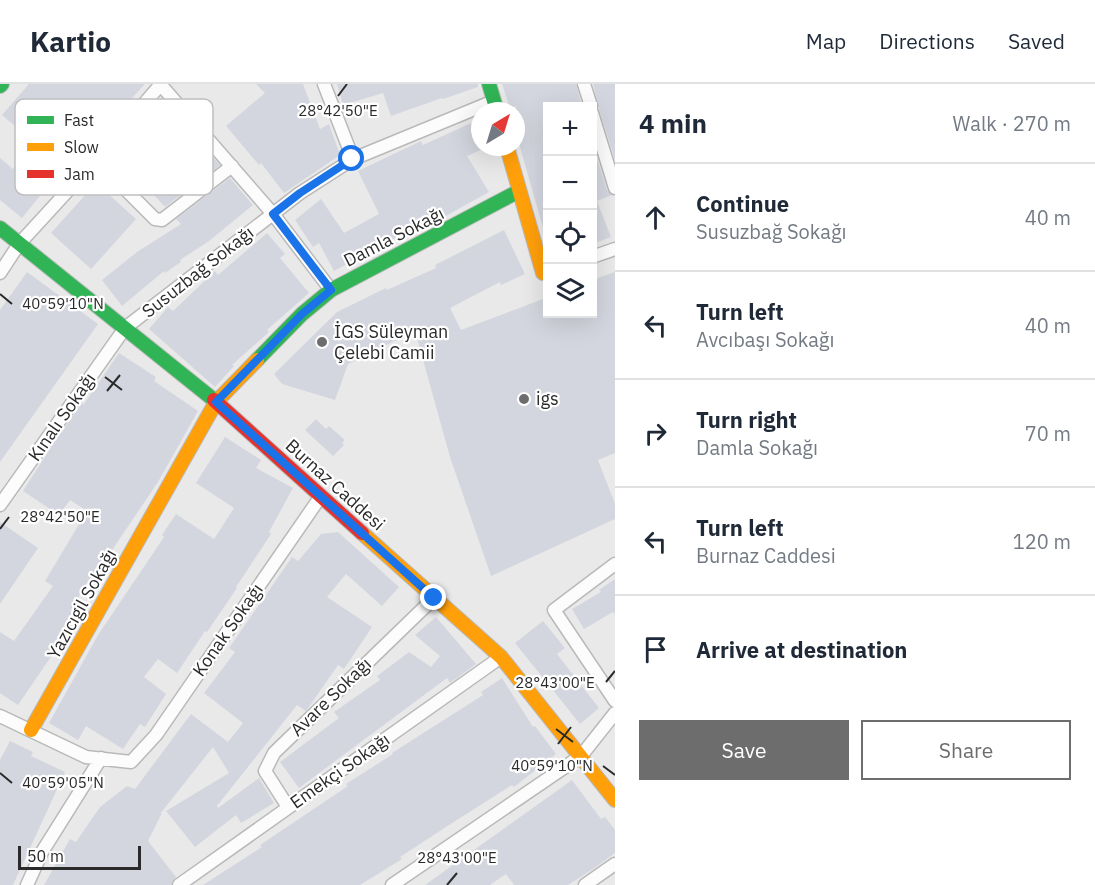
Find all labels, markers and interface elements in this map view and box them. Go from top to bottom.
text: Kartio [30,23,111,60]
text: Map [806,27,846,55]
text: Directions [879,27,975,55]
text: Saved [1008,27,1065,55]
legend [15,99,213,195]
text: 28°42'50"E [298,101,378,120]
north arrow [471,102,525,156]
map controls [543,102,597,318]
button: + [543,102,597,156]
text: 4 min [639,106,707,140]
text: Fast [64,110,94,130]
text: Walk · 270 m [953,110,1071,137]
text: Slow [64,137,99,157]
route start [338,145,364,171]
button: − [543,156,597,210]
text: Jam [64,164,95,184]
text: Continue [696,189,789,218]
street label: Damla Sokağı [340,201,448,272]
icon: ahead [639,201,672,234]
text: 40 m [1025,204,1071,231]
button: locate [543,210,597,264]
text: Susuzbağ Sokağı [696,218,847,245]
street label: Susuzbağ Sokağı [137,221,258,322]
button: layers [543,264,597,318]
text: 40°59'10"N [22,294,104,313]
text: Turn left [696,297,784,326]
icon: left [639,309,672,342]
text: 40 m [1025,312,1071,339]
place label: İGS Süleyman Çelebi Camii [334,320,448,364]
text: Avcıbaşı Sokağı [696,326,834,353]
marker: İGS Süleyman Çelebi Camii [315,335,329,349]
street label: Kınalı Sokağı [23,368,101,465]
place label: igs [536,387,559,410]
marker: igs [517,392,531,406]
text: Turn right [696,405,797,434]
icon: right [639,417,672,450]
text: 70 m [1025,420,1071,447]
street label: Burnaz Caddesi [281,434,390,535]
text: Damla Sokağı [696,434,818,461]
text: 28°42'50"E [20,507,100,526]
text: Turn left [696,513,784,542]
icon: left [639,525,672,558]
text: 120 m [1013,528,1071,555]
text: Burnaz Caddesi [696,542,836,569]
street label: Yazıcıgil Sokağı [42,545,121,663]
street label: Konak Sokağı [187,579,268,681]
route end [420,584,446,610]
icon: arrive [639,633,672,666]
text: Arrive at destination [696,635,907,664]
street label: Avare Sokağı [285,652,376,741]
text: 28°43'00"E [515,673,595,692]
button: Save [639,720,849,780]
button: Share [861,720,1071,780]
street label: Emekçi Sokağı [285,728,394,813]
text: 40°59'10"N [511,756,593,775]
text: 40°59'05"N [22,773,104,792]
scale bar [18,843,141,870]
text: 50 m [27,846,64,866]
text: 28°43'00"E [417,848,497,867]

